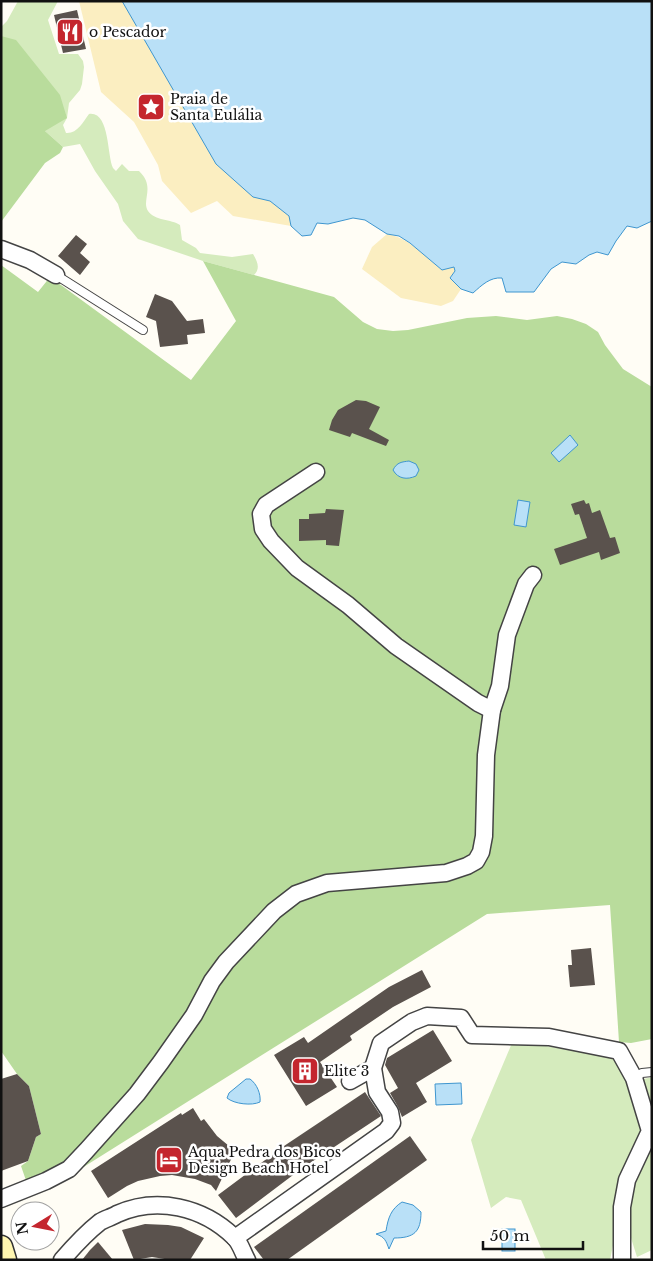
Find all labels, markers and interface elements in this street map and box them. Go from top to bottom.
restaurant icon: o Pescador [55,17,85,47]
place label: o Pescador [89,23,167,41]
place label: Praia de Santa Eulália [170,90,263,124]
place icon: Praia de Santa Eulália [136,92,166,122]
building icon: Elite 3 [290,1056,320,1086]
place label: Elite 3 [324,1062,369,1080]
place label: Aqua Pedra dos Bicos Design Beach Hotel [187,1143,341,1177]
hotel icon: Aqua Pedra dos Bicos Design Beach Hotel [154,1145,184,1175]
north arrow [10,1201,60,1251]
scale bar [483,1218,583,1250]
text: N [12,1220,32,1236]
text: 50 m [490,1226,530,1245]

